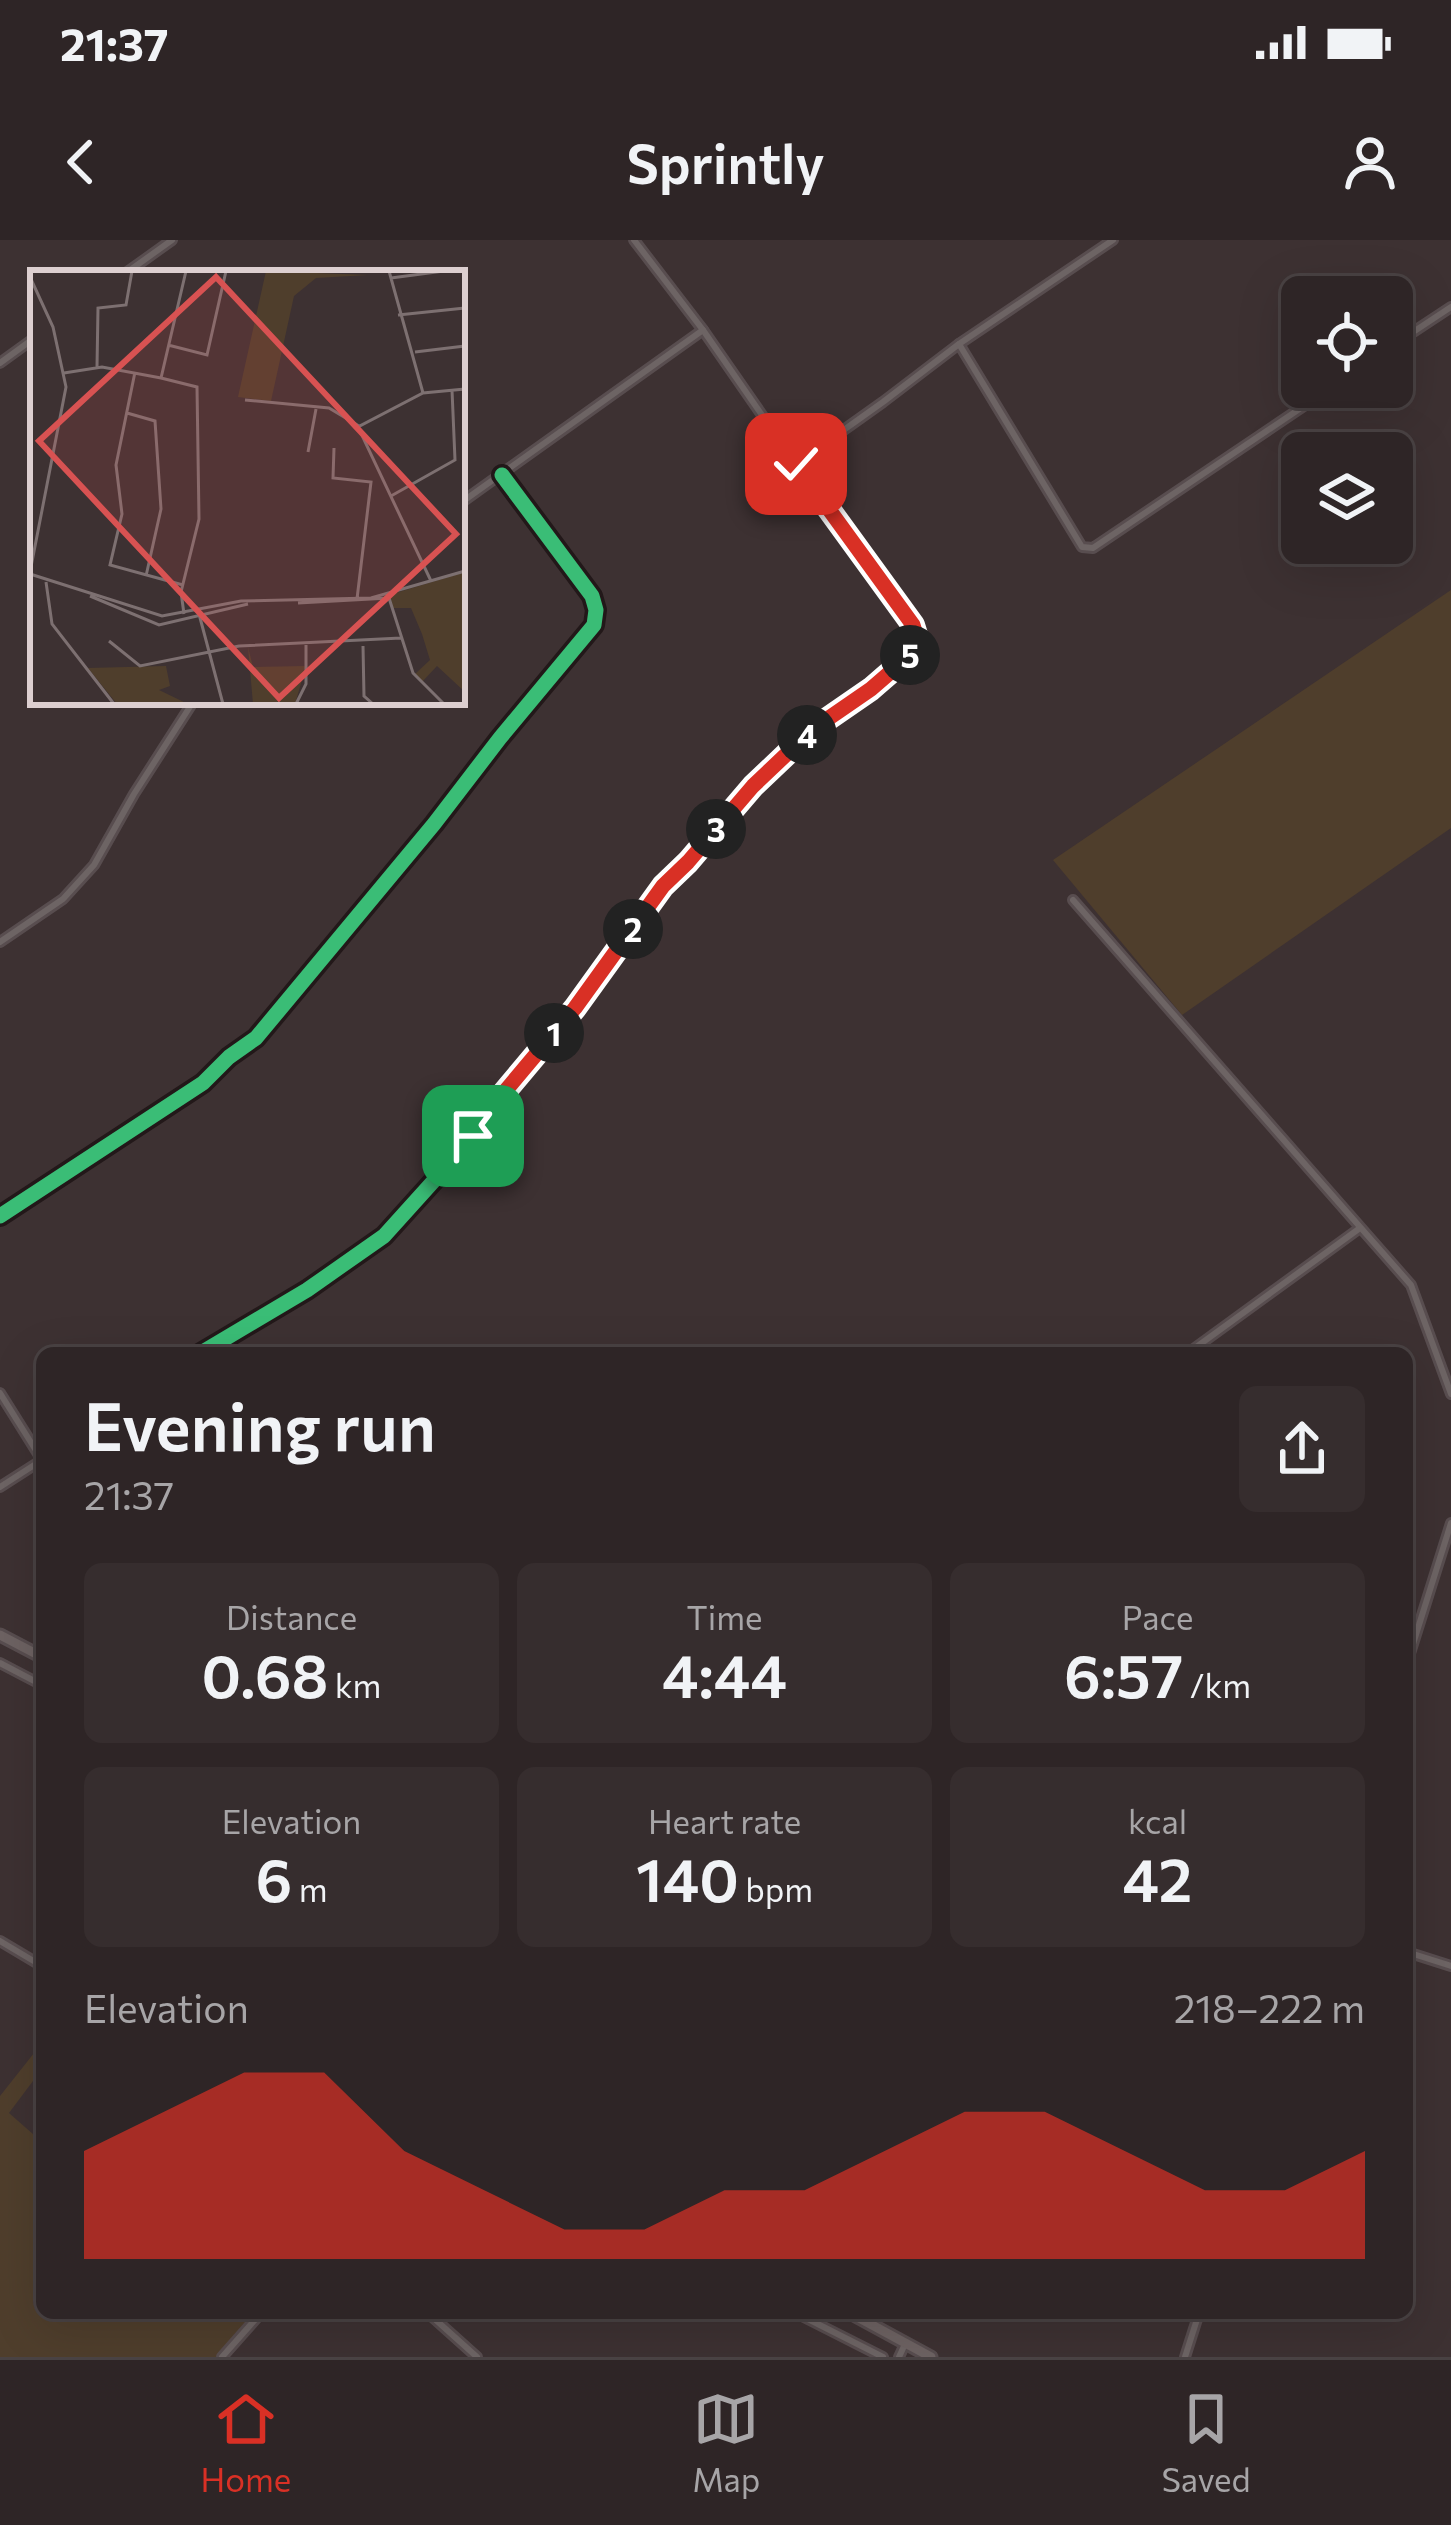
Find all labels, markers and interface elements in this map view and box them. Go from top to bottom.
text: 21:37 [60,15,168,70]
icon: back [48,129,114,195]
text: Sprintly [626,129,825,195]
icon: person [1337,129,1403,195]
inset map [30,270,465,705]
map controls [1281,276,1413,564]
button: locate [1281,276,1413,408]
pin [745,413,847,515]
icon: check [763,431,829,497]
button: layers [1281,432,1413,564]
pin: 5 [880,625,940,685]
text: 5 [900,634,920,675]
pin: 4 [777,705,837,765]
text: 4 [797,714,817,755]
pin: 3 [686,799,746,859]
text: 3 [706,808,726,849]
pin: 2 [603,899,663,959]
text: 2 [624,908,642,949]
pin: 1 [524,1003,584,1063]
text: 1 [547,1012,561,1053]
pin [422,1085,524,1187]
icon: arrive [440,1103,506,1169]
text: Evening run [84,1384,436,1465]
button: share [1239,1386,1365,1512]
text: 21:37 [84,1470,174,1518]
text: Distance [226,1596,357,1637]
text: Time [687,1596,762,1637]
text: Pace [1122,1596,1193,1637]
text: 0.68 [202,1637,328,1710]
text: 4:44 [662,1637,787,1710]
text: 6:57 [1064,1637,1183,1710]
text: km [328,1664,381,1705]
text: /km [1183,1664,1251,1705]
text: Elevation [222,1800,361,1841]
text: Heart rate [648,1800,801,1841]
text: kcal [1128,1800,1187,1841]
text: 6 [256,1841,292,1914]
text: 140 [636,1841,739,1914]
text: 42 [1123,1841,1192,1914]
text: m [292,1868,327,1909]
text: bpm [739,1868,813,1909]
text: Elevation [84,1983,249,2031]
text: 218–222 m [1174,1983,1365,2031]
tab: Home [201,2386,291,2499]
tab: Map [692,2386,760,2499]
tab: Saved [1161,2386,1250,2499]

